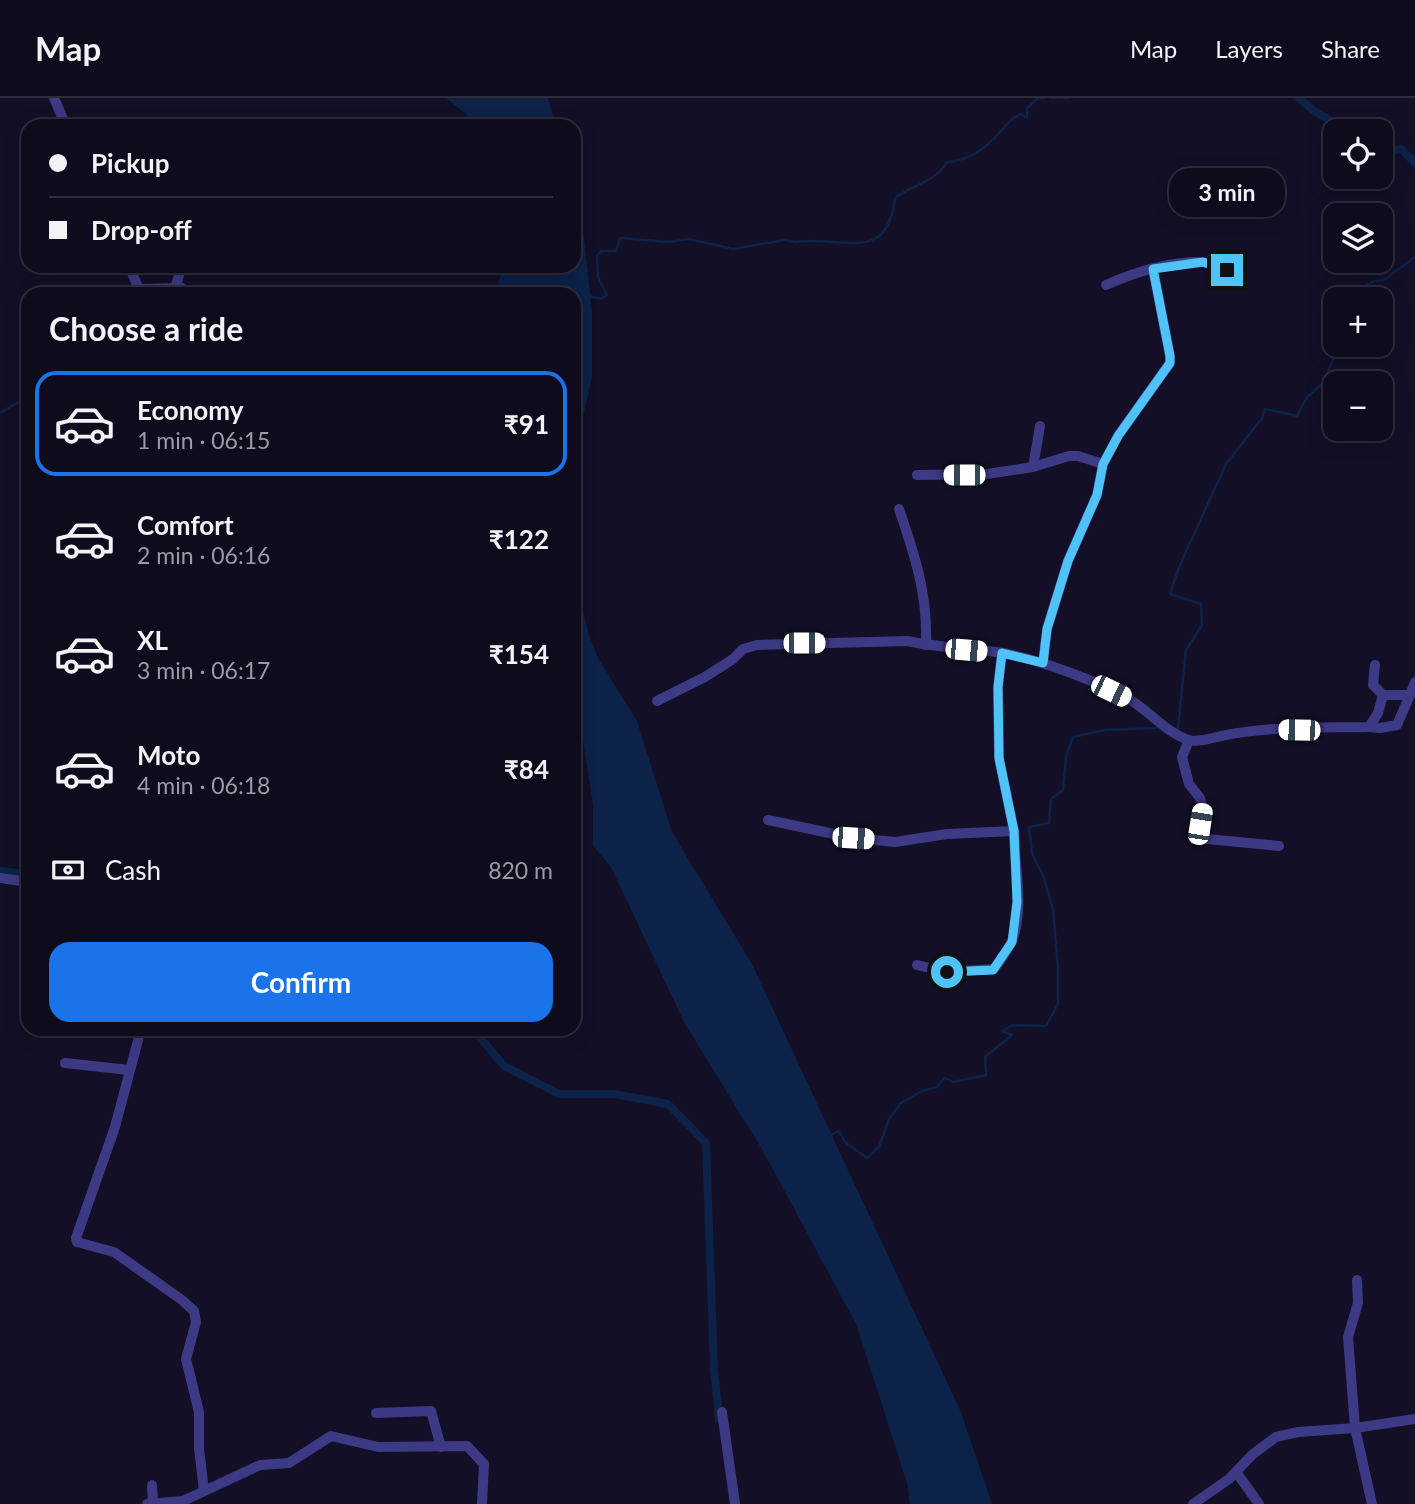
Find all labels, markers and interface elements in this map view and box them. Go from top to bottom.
text: Map [35,28,101,68]
text: Map [1130,34,1177,63]
text: Layers [1215,34,1283,63]
text: Share [1321,34,1380,63]
map controls [1323,119,1393,441]
button: locate [1323,119,1393,189]
text: Pickup [91,147,170,179]
callout: 3 min [1169,169,1285,218]
text: 3 min [1198,178,1256,206]
button: layers [1323,203,1393,273]
text: Drop-off [91,214,192,246]
route end [1211,254,1243,286]
button: + [1323,287,1393,357]
text: Choose a ride [49,309,243,348]
button: − [1323,371,1393,441]
icon: car [53,392,116,455]
text: Economy [137,394,243,426]
text: ₹91 [504,408,549,440]
text: 1 min · 06:15 [137,426,270,454]
car [944,465,986,486]
icon: car [53,507,116,570]
text: Comfort [137,509,234,541]
text: ₹122 [489,523,549,555]
text: 2 min · 06:16 [137,541,270,569]
icon: car [53,622,116,685]
text: XL [137,624,168,656]
car [784,633,826,654]
text: ₹154 [489,638,549,670]
car [945,638,988,662]
text: 3 min · 06:17 [137,656,270,684]
car [1088,672,1135,710]
car [1278,719,1321,741]
icon: car [53,737,116,800]
text: Moto [137,739,200,771]
text: ₹84 [504,753,549,785]
text: 4 min · 06:18 [137,771,270,799]
car [1187,802,1214,846]
car [832,826,875,850]
icon: cash [49,851,87,889]
text: Cash [105,854,161,886]
text: 820 m [488,856,553,884]
button: Confirm [49,942,553,1022]
route start [931,956,963,988]

